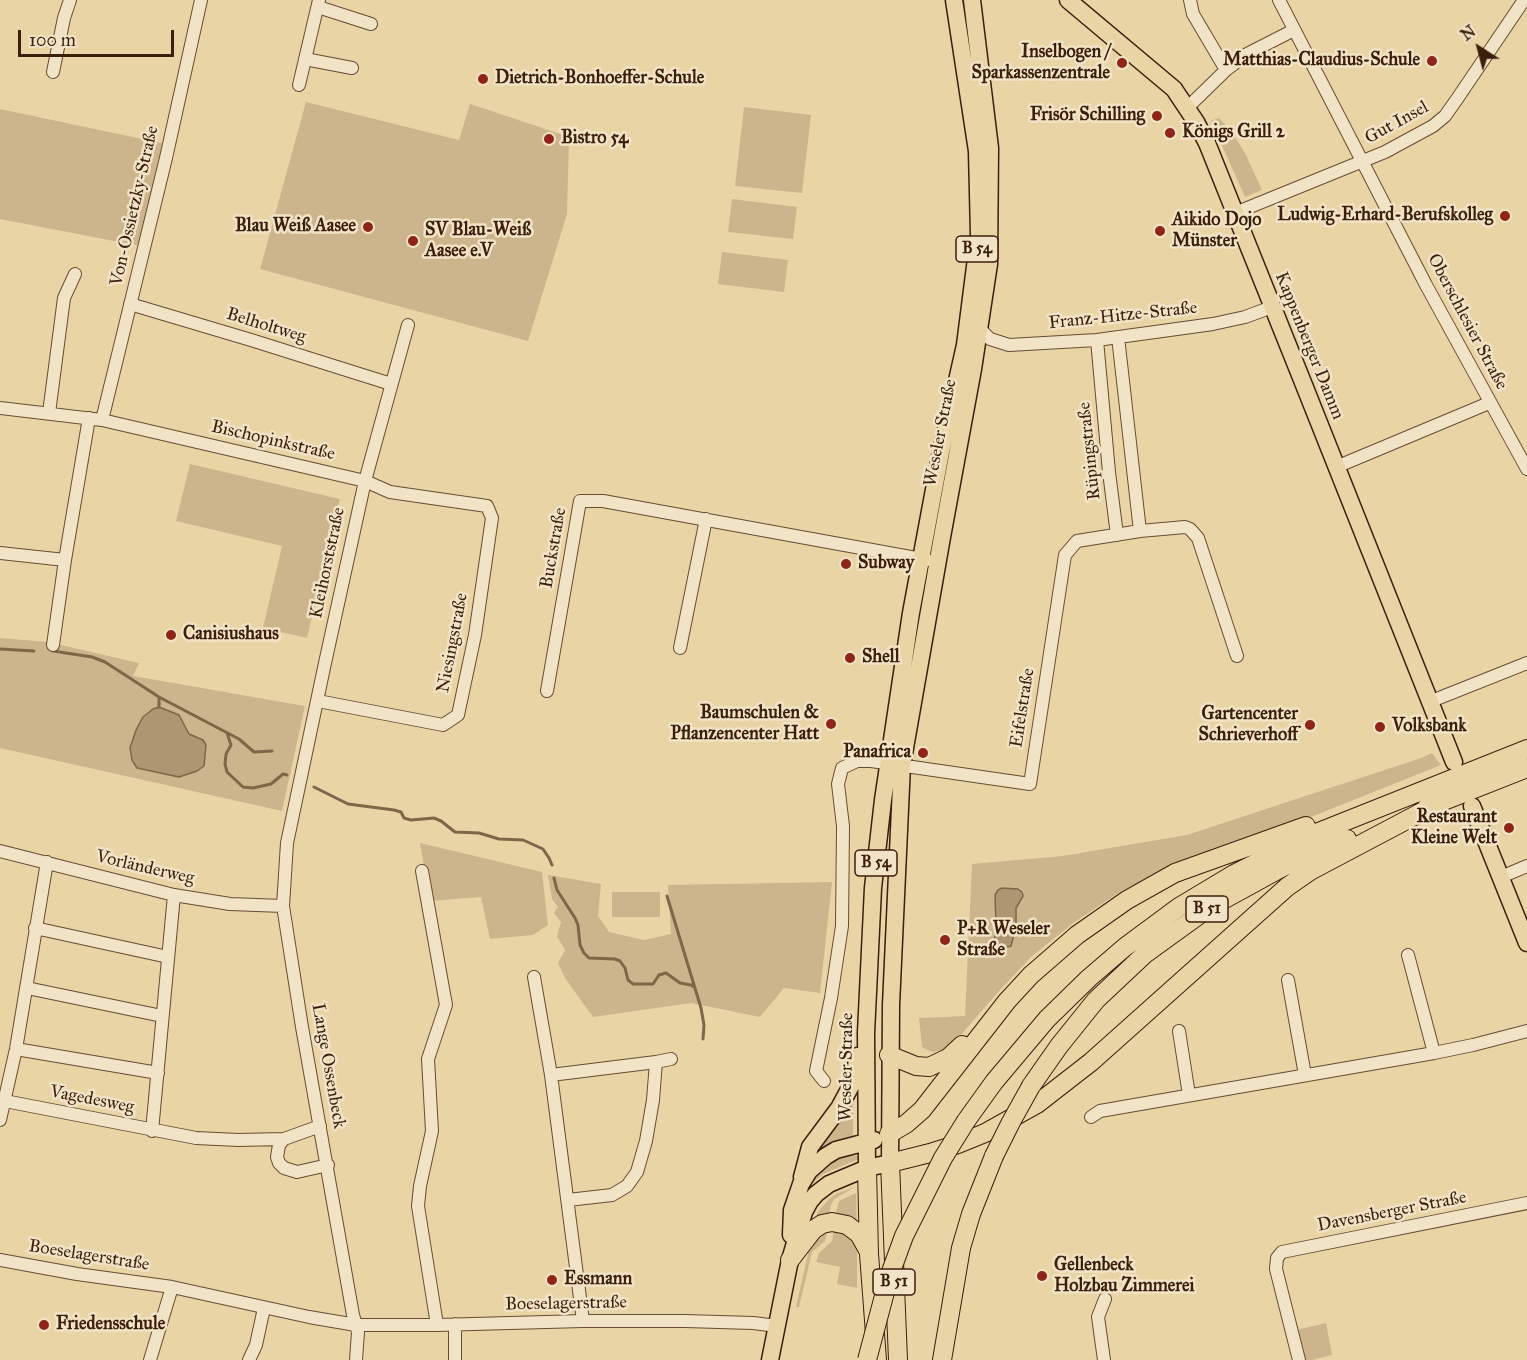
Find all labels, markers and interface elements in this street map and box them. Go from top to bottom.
scale bar [21,18,177,56]
north arrow [1449,18,1509,78]
text: N [1457,21,1479,45]
text: 100 m [29,29,76,51]
place label: Inselbogen / Sparkassenzentrale [972,42,1110,84]
place label: Matthias-Claudius-Schule [1223,50,1420,72]
marker: Matthias-Claudius-Schule [1425,54,1439,68]
marker: Inselbogen / Sparkassenzentrale [1115,56,1129,70]
place label: Dietrich-Bonhoeffer-Schule [495,68,704,90]
marker: Dietrich-Bonhoeffer-Schule [476,72,490,86]
street label: Gut Insel [1361,97,1433,149]
place label: Frisör Schilling [1030,105,1145,127]
marker: Frisör Schilling [1150,109,1164,123]
place label: Königs Grill 2 [1182,122,1285,144]
street label: Von-Ossietzky-Straße [106,124,164,288]
marker: Königs Grill 2 [1163,126,1177,140]
place label: Bistro 54 [561,128,628,150]
marker: Bistro 54 [542,132,556,146]
place label: Ludwig-Erhard-Berufskolleg [1277,205,1493,227]
marker: Ludwig-Erhard-Berufskolleg [1498,209,1512,223]
place label: Aikido Dojo Münster [1172,210,1261,252]
place label: Blau Weiß Aasee [235,216,356,238]
marker: Blau Weiß Aasee [361,220,375,234]
place label: SV Blau-Weiß Aasee e.V [425,220,531,262]
marker: Aikido Dojo Münster [1153,224,1167,238]
marker: SV Blau-Weiß Aasee e.V [406,234,420,248]
road number: B 54 [956,236,998,262]
street label: Oberschlesier Straße [1422,250,1512,394]
street label: Kappenberger Damm [1270,269,1348,423]
street label: Franz-Hitze-Straße [1048,297,1198,335]
street label: Belholtweg [224,304,308,348]
street label: Weseler Straße [920,378,962,488]
street label: Rüpingstraße [1074,401,1106,501]
street label: Bischopinkstraße [209,416,337,466]
street label: Kleihorststraße [306,506,350,620]
street label: Buckstraße [536,506,572,590]
place label: Subway [858,553,914,575]
marker: Subway [839,557,853,571]
street label: Niesingstraße [433,591,473,695]
place label: Canisiushaus [183,624,279,646]
marker: Canisiushaus [164,628,178,642]
place label: Shell [862,647,900,669]
marker: Shell [843,651,857,665]
street label: Eifelstraße [1006,667,1040,749]
place label: Baumschulen & Pflanzencenter Hatt [670,703,819,746]
place label: Gartencenter Schrieverhoff [1199,704,1298,746]
place label: Volksbank [1392,716,1467,738]
marker: Baumschulen & Pflanzencenter Hatt [824,717,838,731]
marker: Gartencenter Schrieverhoff [1303,718,1317,732]
marker: Volksbank [1373,720,1387,734]
place label: Panafrica [843,742,911,764]
marker: Panafrica [916,746,930,760]
place label: Restaurant Kleine Welt [1411,807,1497,850]
marker: Restaurant Kleine Welt [1502,821,1516,835]
street label: Vorländerweg [94,846,196,890]
road number: B 54 [855,850,897,876]
road number: B 51 [1186,896,1228,922]
place label: P+R Weseler Straße [957,919,1050,962]
marker: P+R Weseler Straße [938,933,952,947]
street label: Lange Ossenbeck [306,1002,350,1130]
street label: Weseler Straße [835,1012,859,1122]
street label: Vagedesweg [48,1081,136,1119]
street label: Davensberger Straße [1316,1187,1468,1237]
street label: Boeselagerstraße [27,1236,151,1276]
place label: Gellenbeck Holzbau Zimmerei [1054,1255,1194,1298]
place label: Essmann [564,1269,632,1291]
road number: B 51 [873,1269,915,1295]
marker: Gellenbeck Holzbau Zimmerei [1035,1269,1049,1283]
marker: Essmann [545,1273,559,1287]
street label: Boeselagerstraße [505,1292,627,1316]
place label: Friedensschule [56,1314,165,1336]
marker: Friedensschule [37,1318,51,1332]

